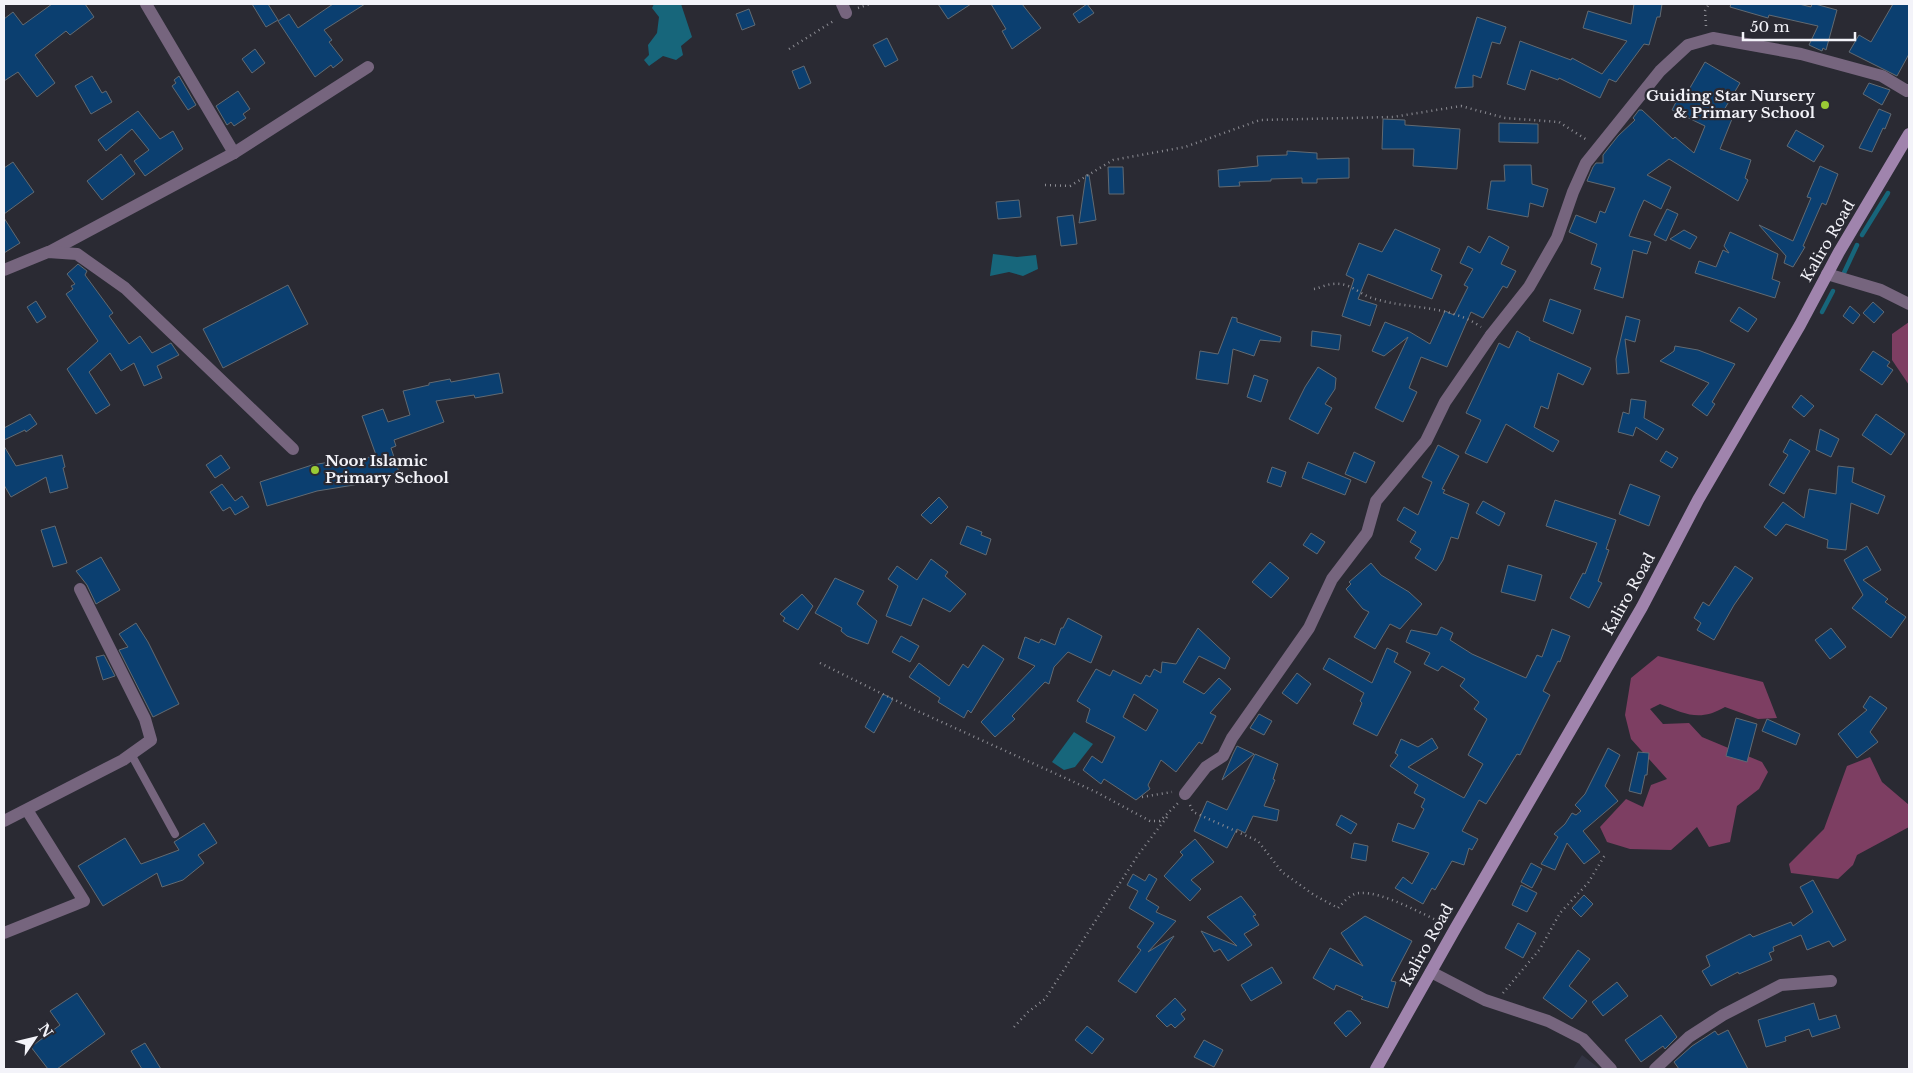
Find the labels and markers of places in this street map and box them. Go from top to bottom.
place label: Guiding Star Nursery & Primary School [1646,86,1816,122]
marker: Guiding Star Nursery & Primary School [1819,99,1831,111]
place label: Noor Islamic Primary School [325,451,449,487]
marker: Noor Islamic Primary School [309,464,321,476]

